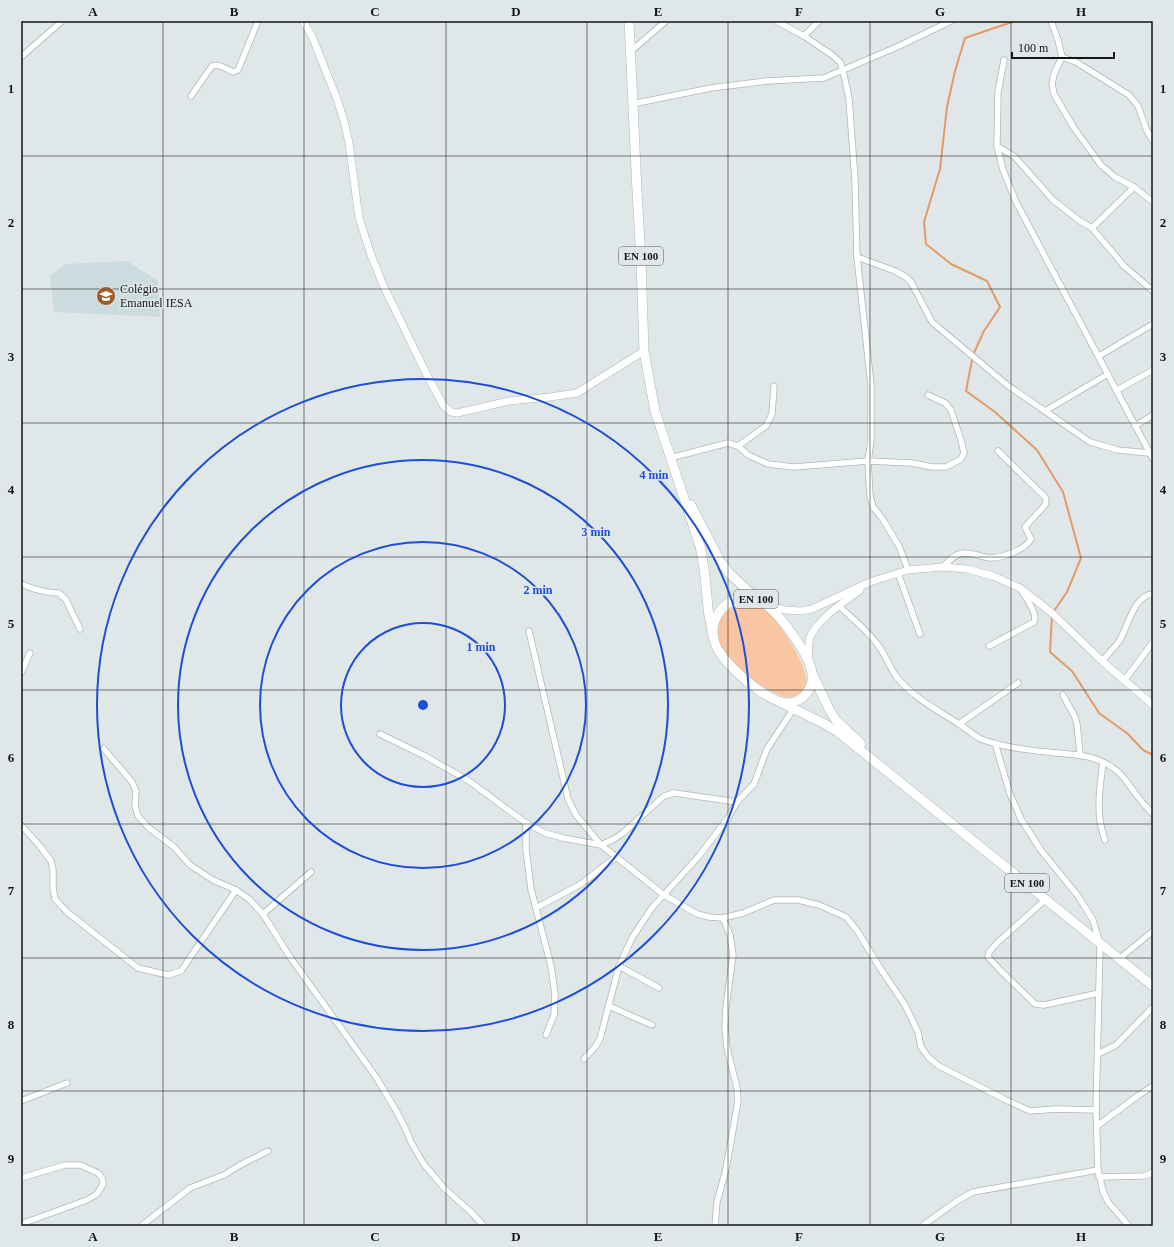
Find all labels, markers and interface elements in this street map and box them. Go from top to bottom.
text: A [88,4,98,19]
text: B [230,4,239,19]
text: C [370,4,380,19]
text: D [511,4,521,19]
text: E [654,4,662,19]
text: F [795,4,803,19]
text: G [935,4,945,19]
text: H [1076,4,1086,19]
scale bar [1012,34,1114,60]
text: 100 m [1018,41,1049,55]
text: 1 [8,81,14,96]
text: 1 [1160,81,1166,96]
text: 2 [8,215,14,230]
text: 2 [1160,215,1166,230]
road number: EN 100 [619,247,663,265]
place label: Colégio Emanuel IESA [120,282,193,310]
school or university icon: Colégio Emanuel IESA [95,285,117,307]
text: 3 [8,349,15,364]
text: 3 [1160,349,1167,364]
text: 4 min [639,468,669,482]
text: 4 [8,482,15,497]
text: 4 [1160,482,1167,497]
text: 3 min [581,525,611,539]
text: 2 min [523,583,553,597]
road number: EN 100 [734,590,778,608]
text: 5 [8,616,15,631]
text: 5 [1160,616,1167,631]
text: 1 min [466,640,496,654]
centre of rings [416,698,430,712]
text: 6 [8,750,15,765]
text: 6 [1160,750,1167,765]
road number: EN 100 [1005,874,1049,892]
text: 7 [8,883,15,898]
text: 7 [1160,883,1167,898]
text: 8 [8,1017,15,1032]
text: 8 [1160,1017,1167,1032]
text: 9 [8,1151,15,1166]
text: 9 [1160,1151,1167,1166]
text: A [88,1229,98,1244]
text: B [230,1229,239,1244]
text: C [370,1229,380,1244]
text: D [511,1229,521,1244]
text: E [654,1229,662,1244]
text: F [795,1229,803,1244]
text: G [935,1229,945,1244]
text: H [1076,1229,1086,1244]

